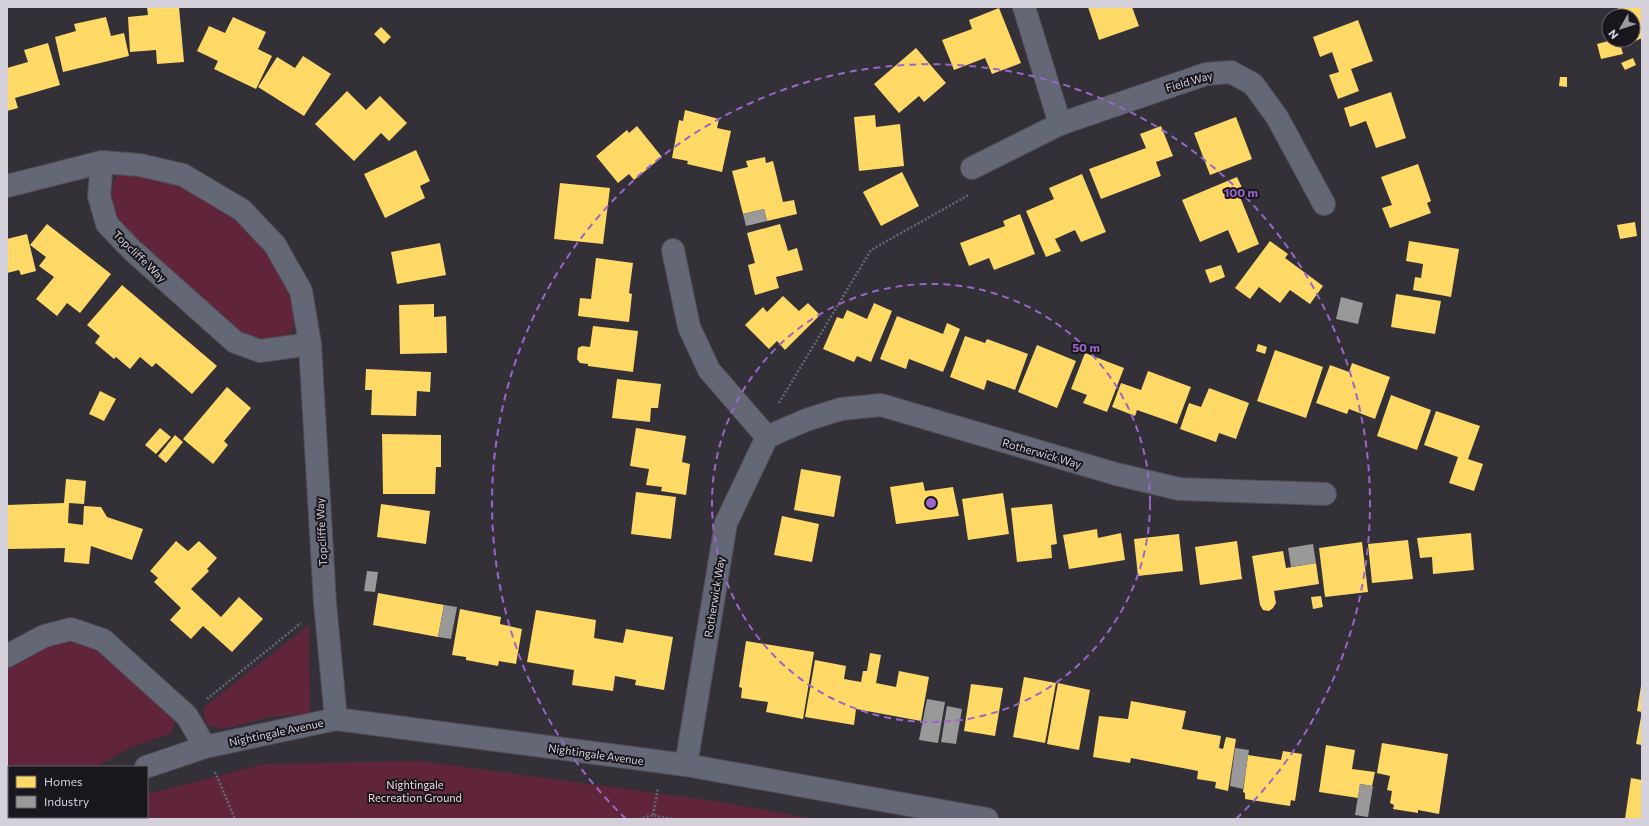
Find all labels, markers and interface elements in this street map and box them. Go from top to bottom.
north arrow [1601,8,1641,48]
text: N [1605,27,1620,42]
street label: Field Way [1164,68,1214,94]
text: 100 m [1224,185,1258,199]
street label: Topcliffe Way [111,228,169,285]
text: 50 m [1072,340,1100,354]
street label: Rotherwick Way [1001,436,1083,471]
centre of rings [924,496,938,510]
street label: Topcliffe Way [313,497,329,566]
street label: Rotherwick Way [701,555,727,638]
street label: Nightingale Avenue [228,716,325,748]
street label: Nightingale Avenue [548,741,645,767]
legend [8,766,148,818]
text: Homes [44,774,82,788]
park label: Nightingale Recreation Ground [368,778,462,804]
text: Industry [44,794,89,808]

